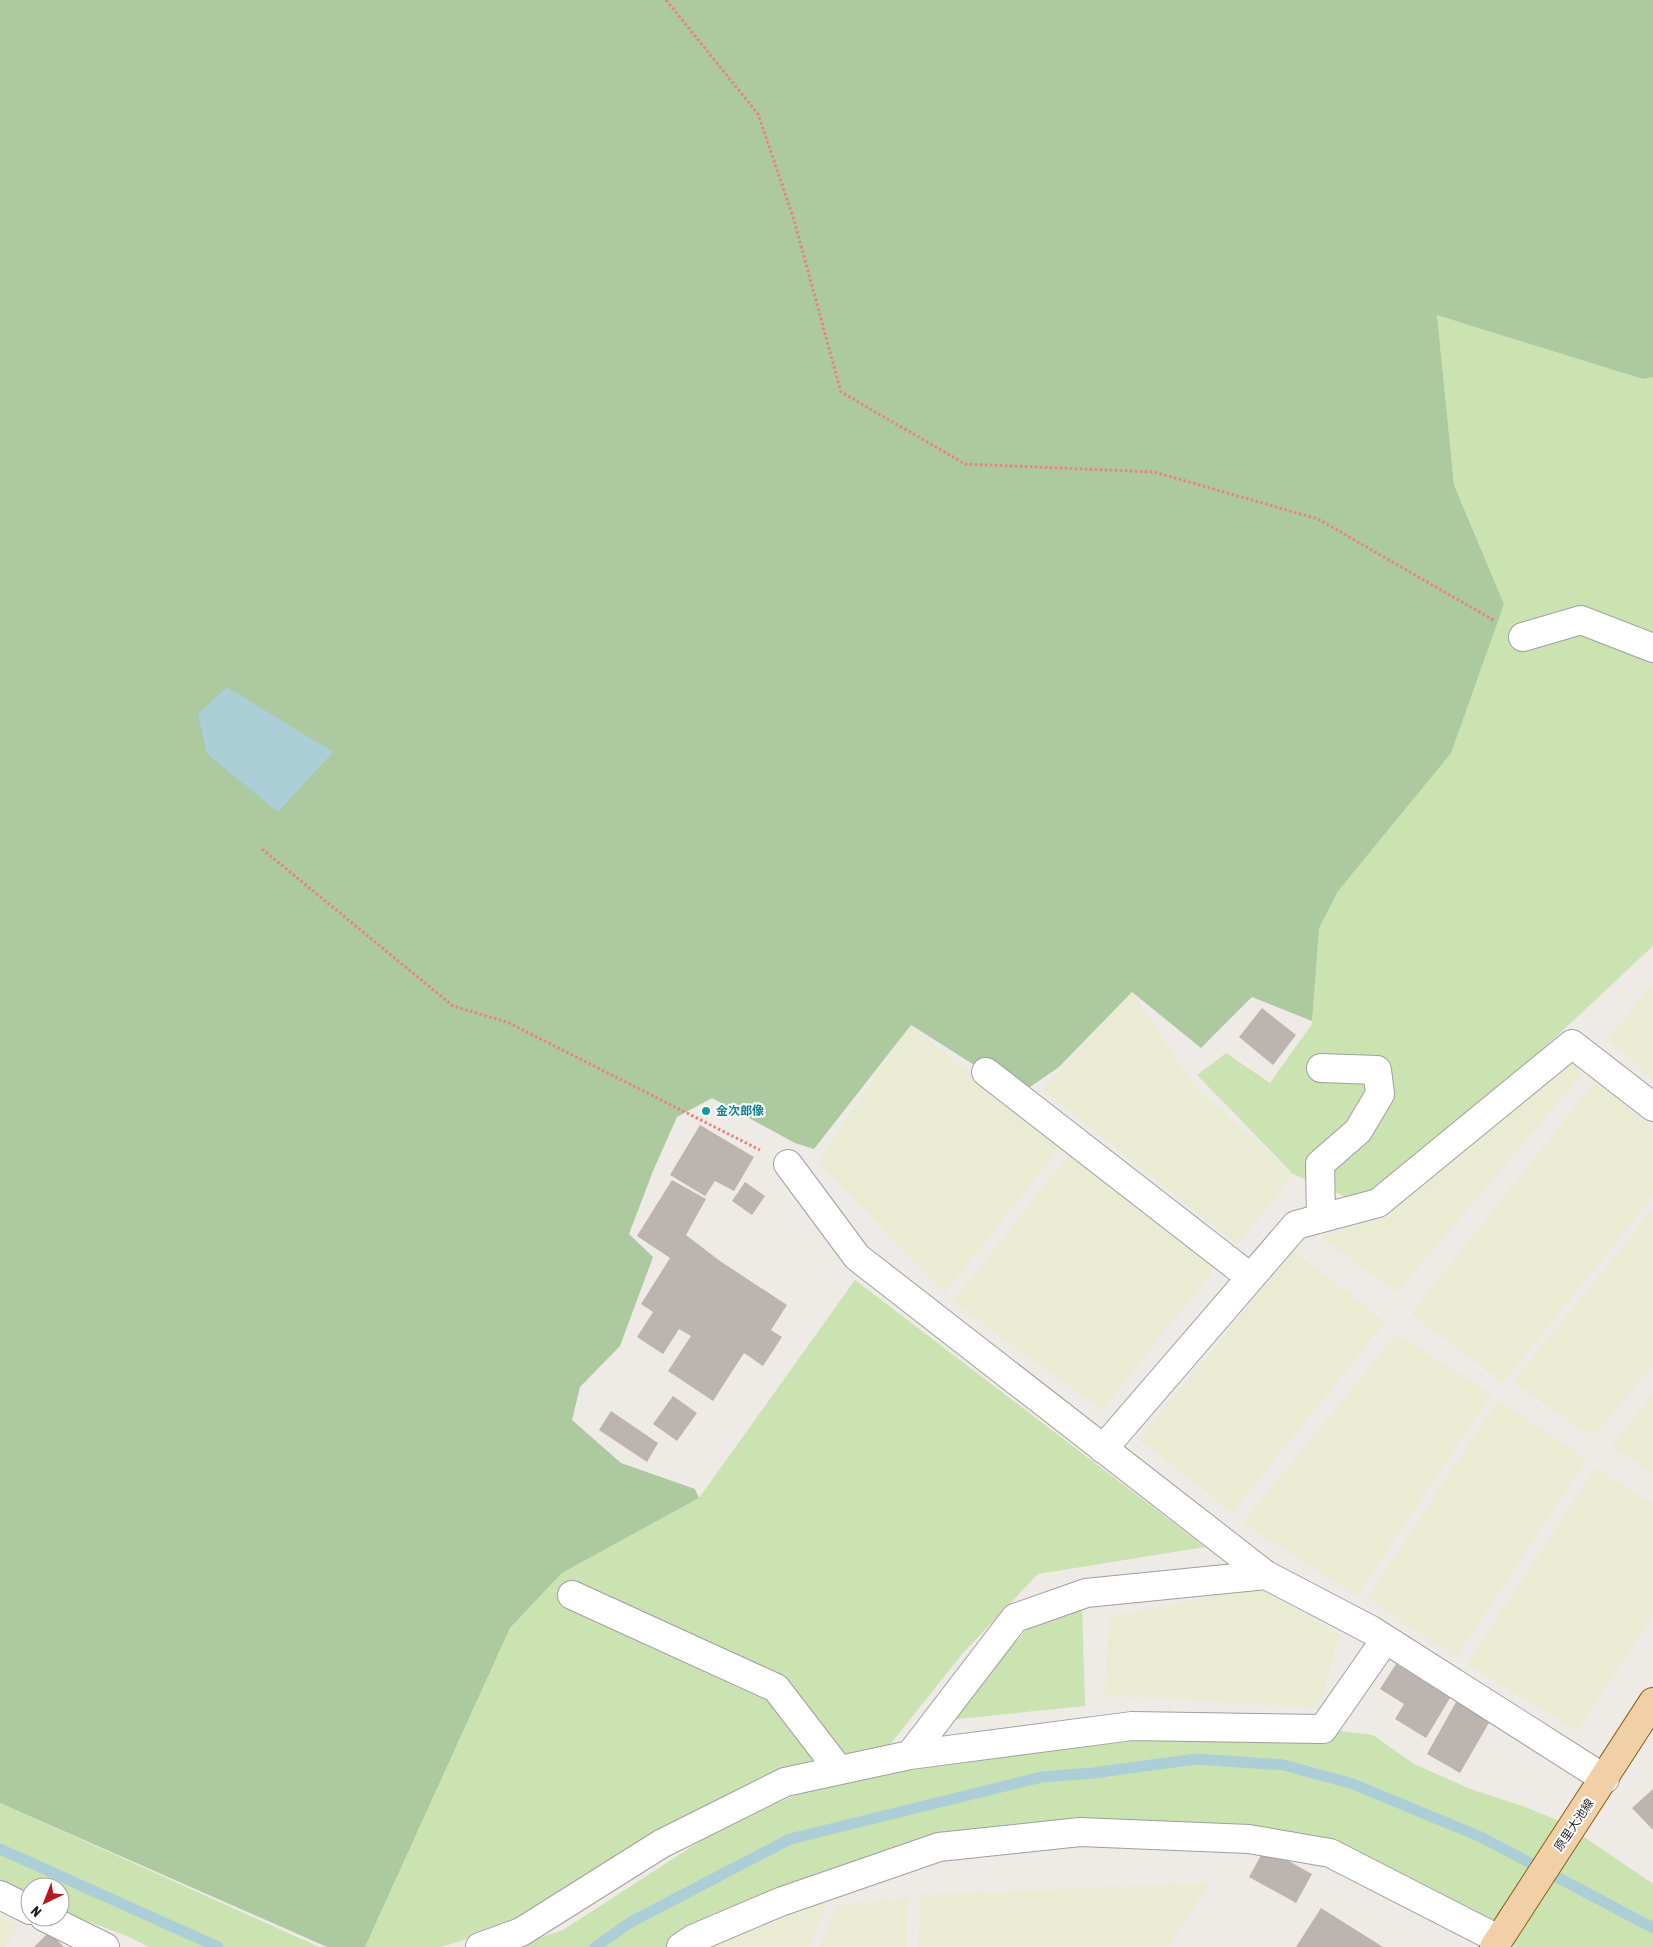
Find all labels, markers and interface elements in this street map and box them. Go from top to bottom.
place label: 金次郎像 [716,1104,764,1118]
marker: 金次郎像 [700,1105,712,1117]
street label: 原里大池線 [1551,1796,1597,1854]
north arrow [20,1877,70,1927]
text: N [28,1903,45,1920]

